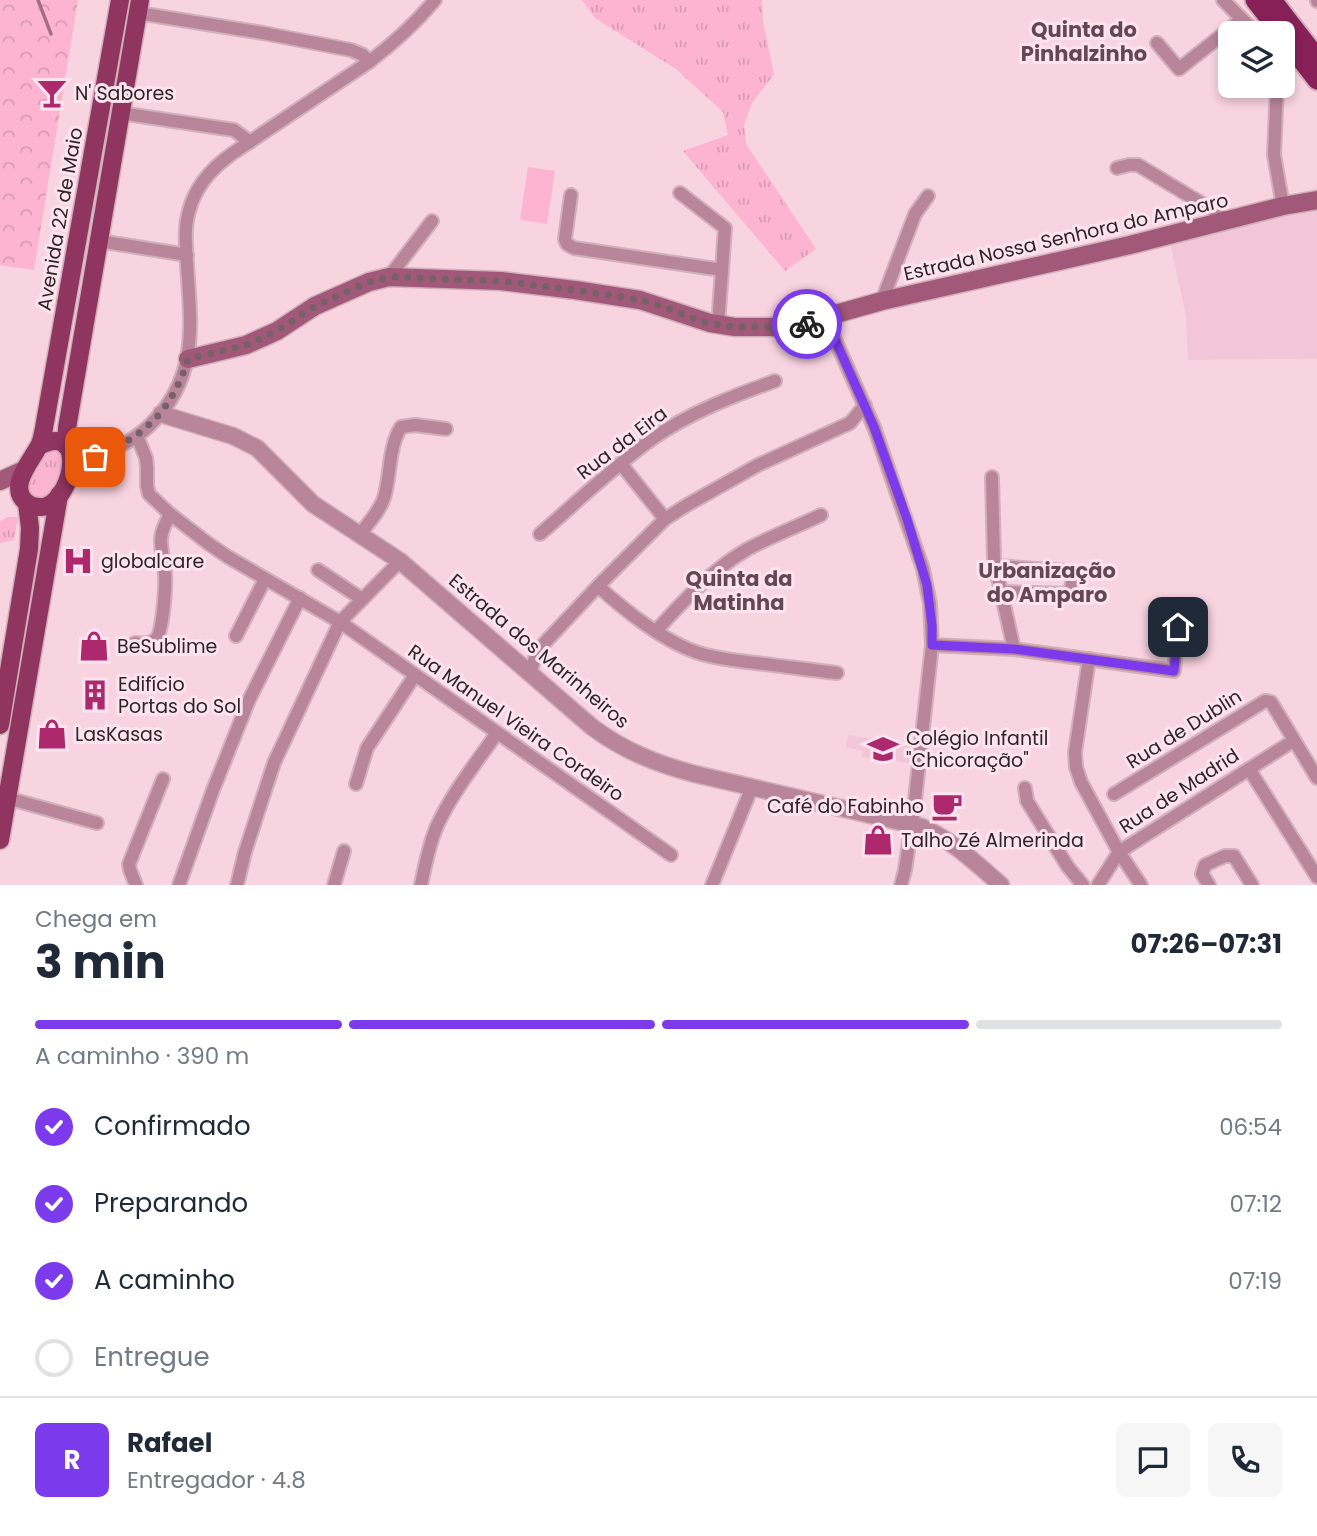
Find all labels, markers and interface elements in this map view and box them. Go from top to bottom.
district label: Quinta do Pinhalzinho [1021,15,1147,68]
map controls [1218,21,1295,98]
button: layers [1218,21,1295,98]
bar icon: N' Sabores [35,76,69,110]
place label: N' Sabores [75,80,174,107]
street label: Avenida 22 de Maio [31,125,89,313]
street label: Estrada Nossa Senhora do Amparo [901,186,1231,288]
courier [772,289,842,359]
icon: bike [788,305,826,343]
street label: Rua da Eira [571,400,673,486]
pin [65,427,125,487]
icon: bag [76,438,114,476]
hospital icon: globalcare [61,544,95,578]
place label: globalcare [101,548,204,575]
district label: Urbanização do Amparo [978,556,1116,609]
district label: Quinta da Matinha [686,564,792,617]
street label: Estrada dos Marinheiros [443,567,635,735]
pin [1148,597,1208,657]
icon: home [1159,608,1197,646]
shop icon: BeSublime [77,629,111,663]
place label: BeSublime [117,633,217,660]
street label: Rua Manuel Vieira Cordeiro [403,638,629,808]
place label: Edifício Portas do Sol [118,671,241,720]
building icon: Edifício Portas do Sol [78,678,112,712]
street label: Rua de Dublin [1121,683,1247,775]
shop icon: LasKasas [35,717,69,751]
place label: LasKasas [75,721,163,748]
place label: Colégio Infantil "Chicoração" [906,725,1048,774]
school or university icon: Colégio Infantil "Chicoração" [866,732,900,766]
street label: Rua de Madrid [1114,742,1244,840]
cafe icon: Café do Fabinho [930,789,964,823]
place label: Café do Fabinho [767,793,924,820]
shop icon: Talho Zé Almerinda [861,823,895,857]
place label: Talho Zé Almerinda [901,827,1084,854]
text: Chega em [35,903,157,935]
text: 07:26–07:31 [1131,926,1282,962]
text: 3 min [35,930,166,994]
text: A caminho · 390 m [35,1040,249,1072]
icon: check [35,1108,73,1146]
text: Confirmado [94,1108,251,1144]
text: 06:54 [1219,1111,1282,1143]
icon: check [35,1185,73,1223]
text: Preparando [94,1185,248,1221]
text: 07:12 [1230,1188,1282,1220]
icon: check [35,1262,73,1300]
text: A caminho [94,1262,235,1298]
text: 07:19 [1228,1265,1282,1297]
text: Entregue [94,1339,210,1375]
button: chat [1116,1423,1190,1497]
button: phone [1208,1423,1282,1497]
text: Rafael [127,1425,212,1461]
text: R [64,1442,80,1478]
text: Entregador · 4.8 [127,1464,306,1496]

